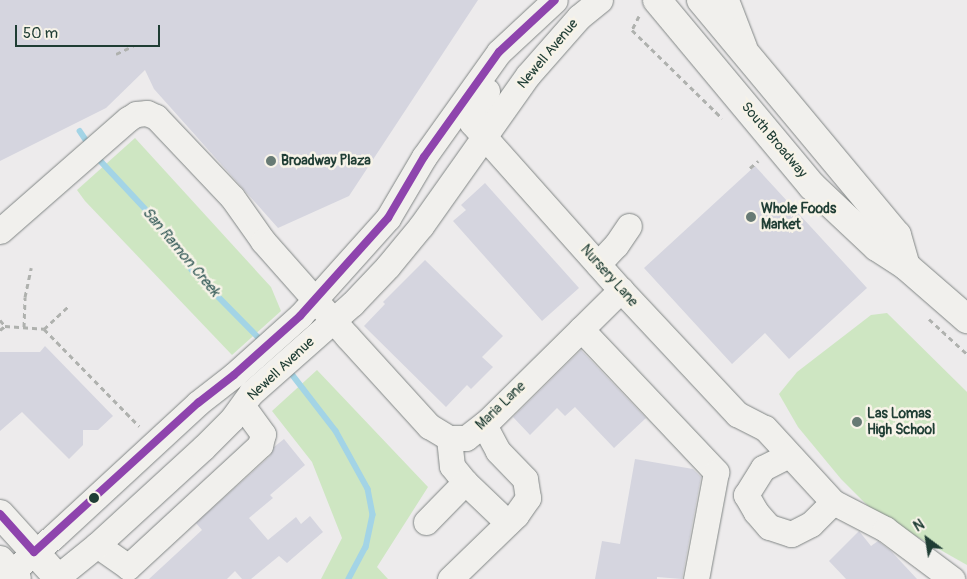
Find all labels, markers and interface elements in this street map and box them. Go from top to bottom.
scale bar [18,15,162,47]
street label: Newell Avenue [514,16,582,92]
text: 50 m [23,24,58,43]
street label: South Broadway [738,99,810,181]
place label: Broadway Plaza [281,153,371,169]
marker: Broadway Plaza [265,155,277,167]
place label: Whole Foods Market [761,201,836,233]
water label: San Ramon Creek [138,204,224,300]
marker: Whole Foods Market [745,211,757,223]
street label: Nursery Lane [577,242,641,310]
street label: Newell Avenue [244,334,318,404]
street label: Maria Lane [473,378,529,434]
place label: Las Lomas High School [867,406,935,438]
marker: Las Lomas High School [851,416,863,428]
unlabelled marker [89,493,99,503]
north arrow [902,514,952,564]
text: N [911,516,927,535]

